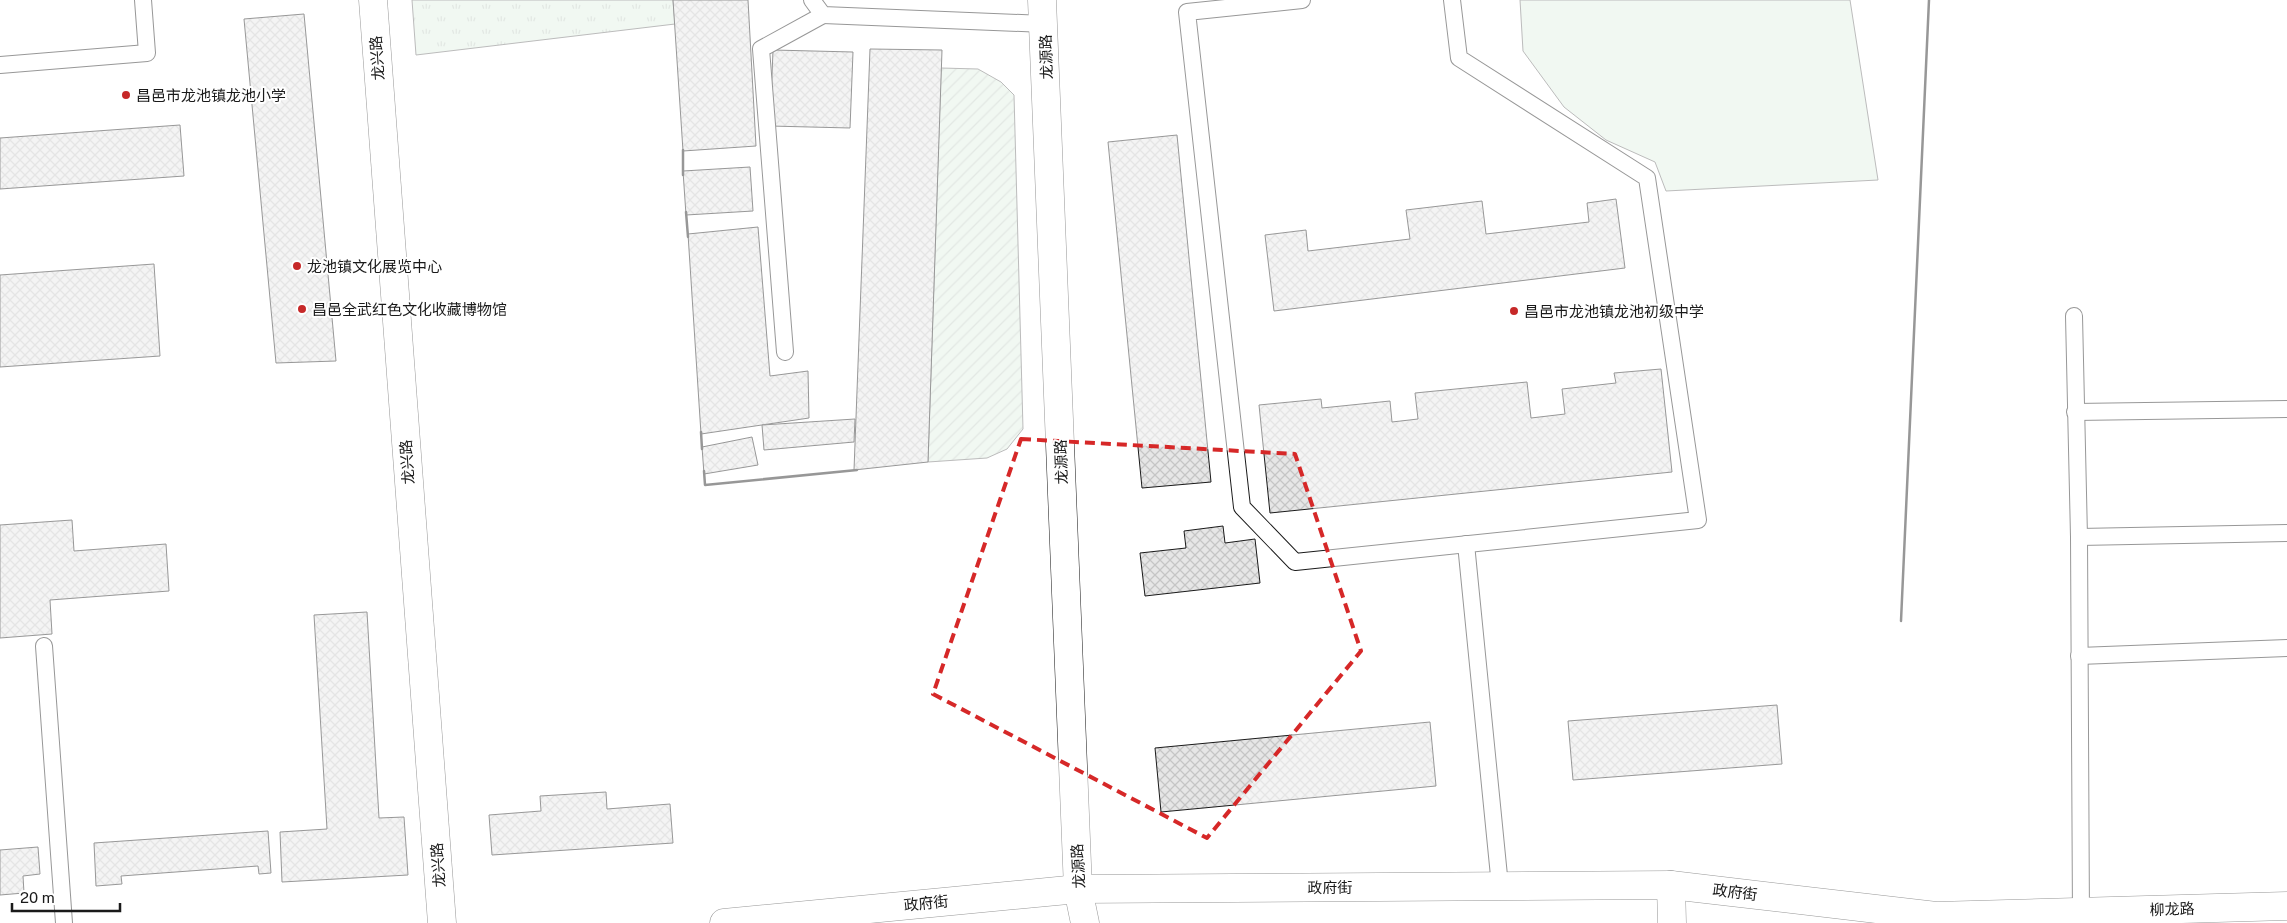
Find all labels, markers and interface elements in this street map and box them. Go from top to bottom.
street label: 龙源路 [1037,34,1055,80]
street label: 龙兴路 [367,35,387,81]
place label: 昌邑市龙池镇龙池小学 [136,87,286,104]
marker: 昌邑市龙池镇龙池小学 [120,89,132,101]
place label: 龙池镇文化展览中心 [307,258,442,275]
marker: 龙池镇文化展览中心 [291,260,303,272]
place label: 昌邑全武红色文化收藏博物馆 [312,301,507,318]
marker: 昌邑全武红色文化收藏博物馆 [296,303,308,315]
place label: 昌邑市龙池镇龙池初级中学 [1524,303,1704,320]
marker: 昌邑市龙池镇龙池初级中学 [1508,305,1520,317]
street label: 龙兴路 [397,439,417,485]
street label: 龙源路 [1052,439,1070,485]
street label: 龙兴路 [428,842,448,888]
street label: 龙源路 [1068,843,1088,889]
street label: 政府街 [1307,879,1353,896]
scale bar [12,880,120,912]
street label: 政府街 [1712,881,1758,903]
text: 20 m [20,889,55,906]
street label: 政府街 [903,892,949,914]
street label: 柳龙路 [2149,900,2195,918]

